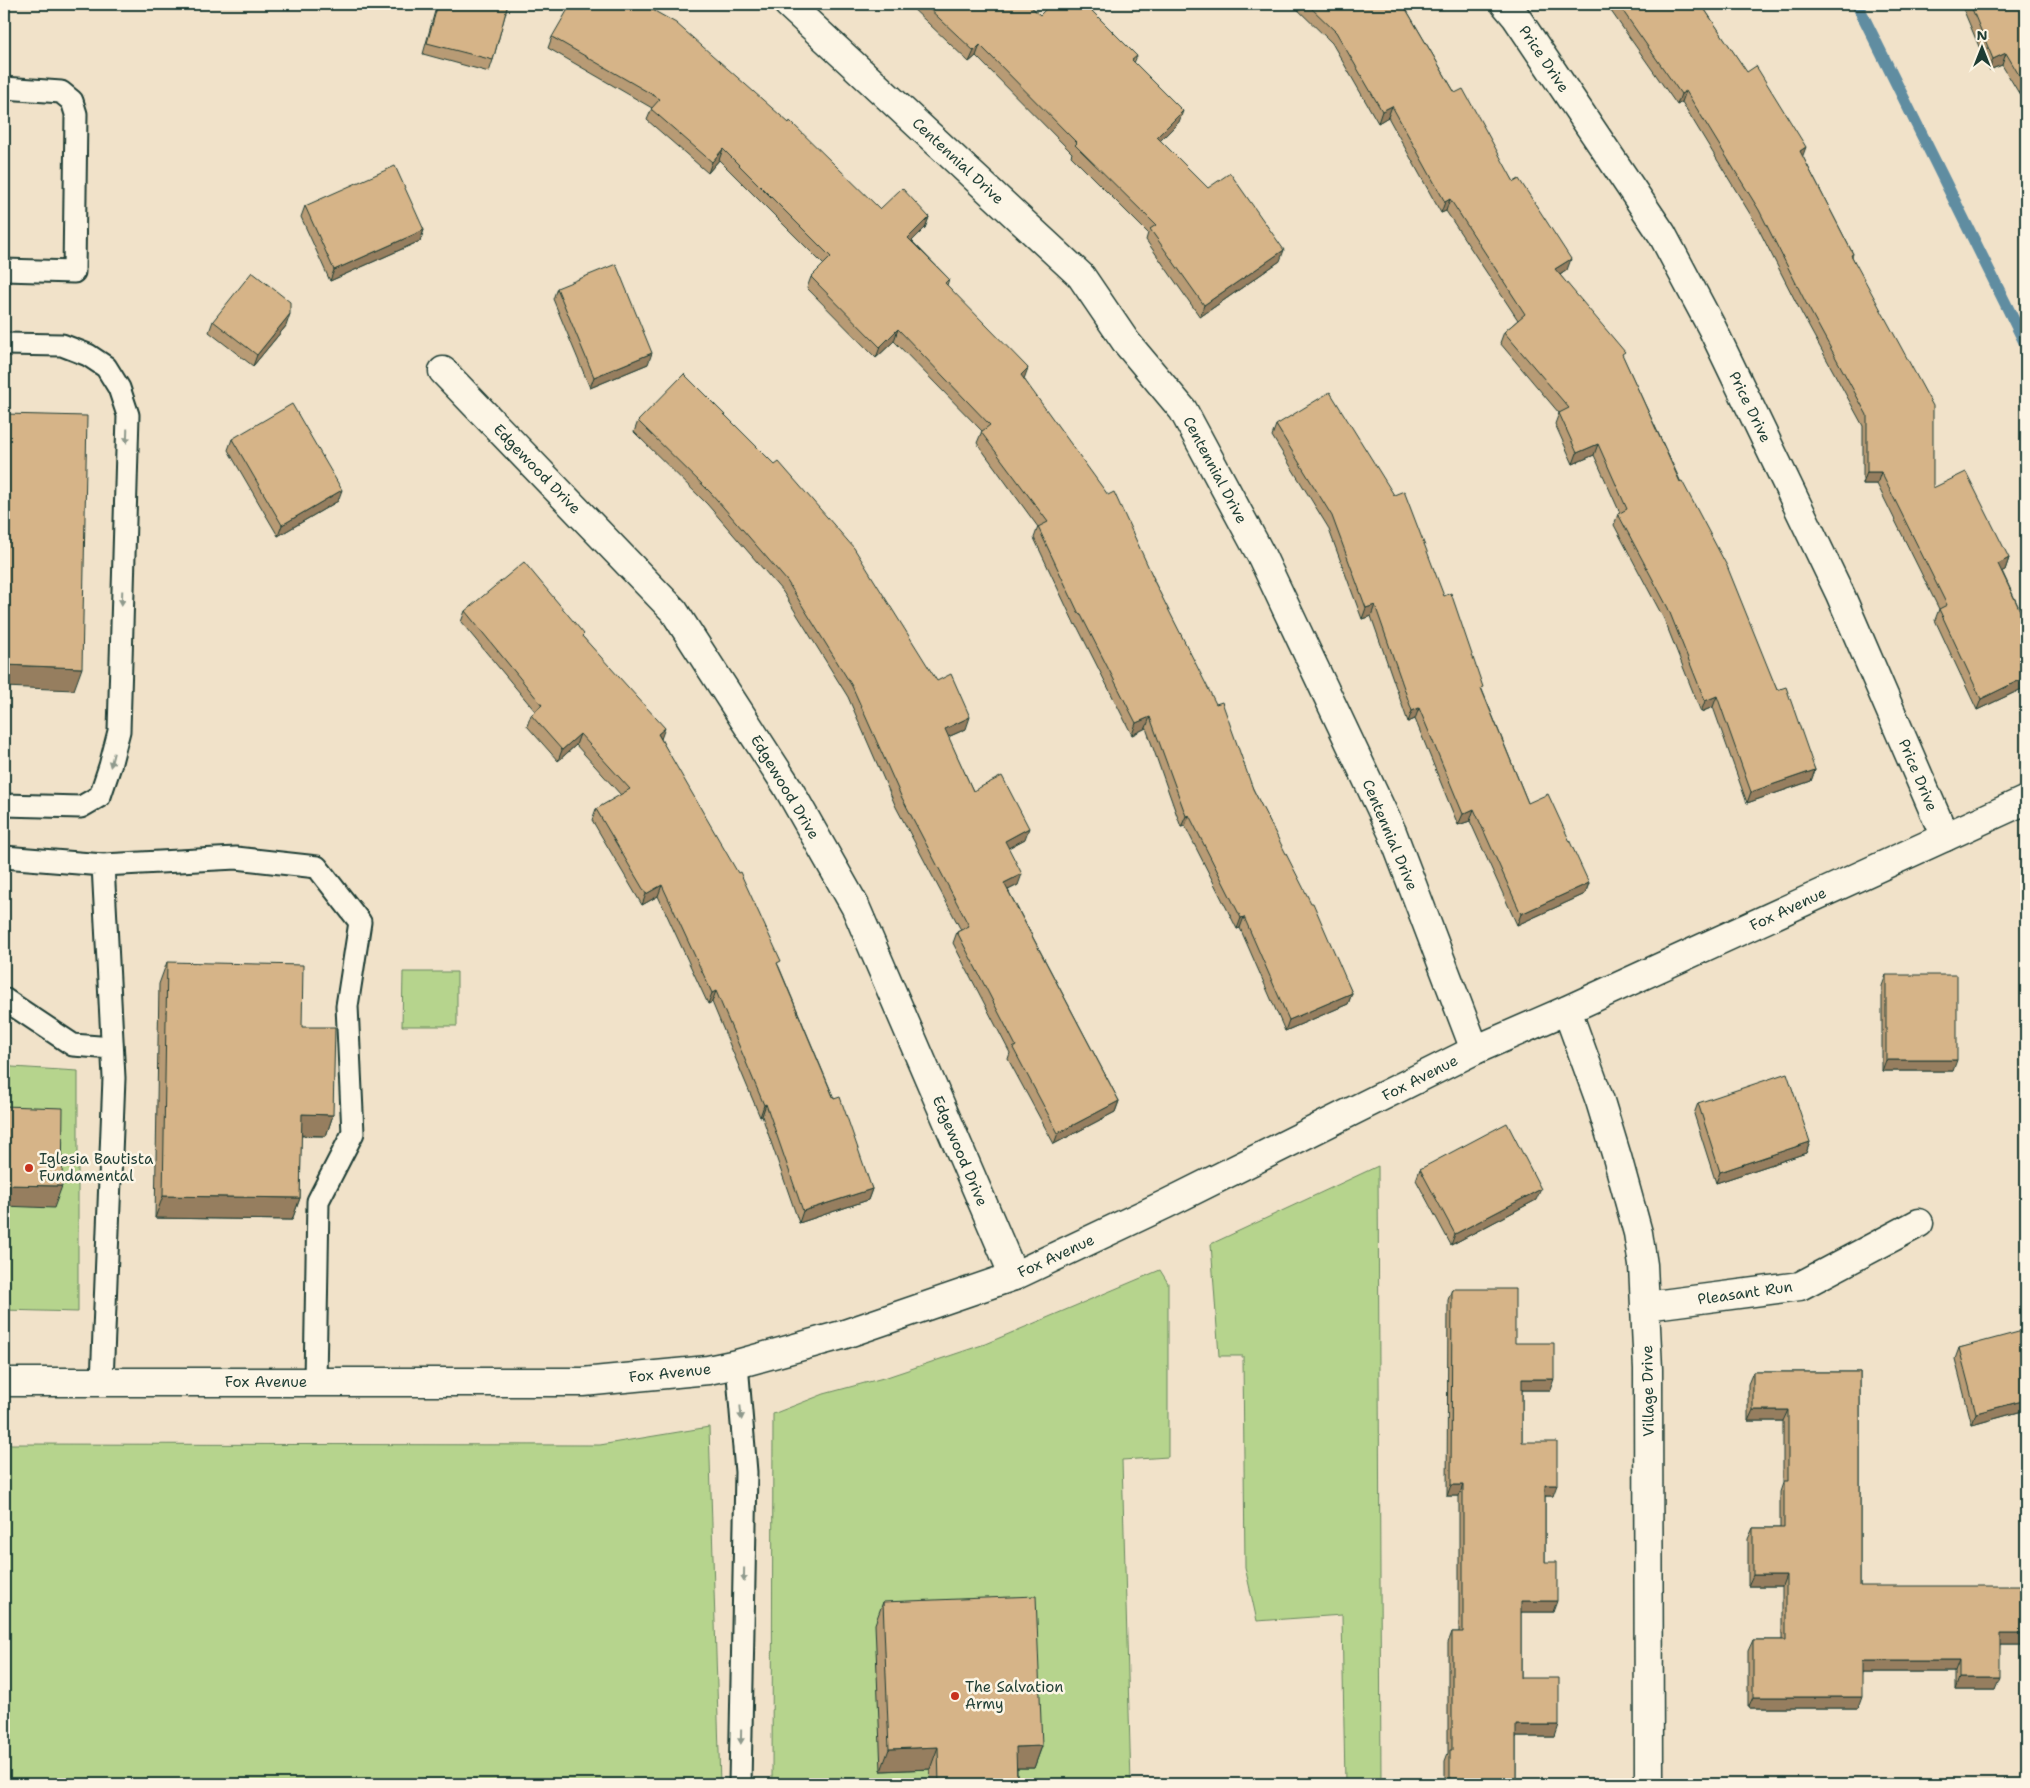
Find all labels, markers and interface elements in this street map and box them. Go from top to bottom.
street label: Price Drive [1514,22,1574,96]
north arrow [1958,22,2008,72]
text: N [1976,26,1988,44]
street label: Centennial Drive [908,113,1008,209]
street label: Price Drive [1724,368,1776,446]
street label: Centennial Drive [1178,413,1252,527]
street label: Edgewood Drive [489,420,585,518]
one-way arrow [123,428,131,444]
one-way arrow [118,591,126,607]
street label: Edgewood Drive [746,731,824,843]
street label: Price Drive [1894,736,1942,814]
one-way arrow [108,752,116,767]
street label: Centennial Drive [1358,776,1422,894]
street label: Fox Avenue [1746,882,1830,936]
street label: Fox Avenue [1379,1050,1461,1106]
street label: Edgewood Drive [928,1093,992,1209]
place label: Iglesia Bautista Fundamental [39,1149,154,1186]
marker: Iglesia Bautista Fundamental [23,1162,35,1174]
street label: Fox Avenue [1014,1229,1098,1283]
street label: Pleasant Run [1696,1276,1794,1310]
street label: Village Drive [1637,1345,1659,1437]
street label: Fox Avenue [628,1359,712,1387]
street label: Fox Avenue [225,1372,307,1392]
one-way arrow [737,1405,745,1421]
one-way arrow [740,1567,748,1583]
place label: The Salvation Army [965,1677,1063,1714]
marker: The Salvation Army [949,1690,961,1702]
one-way arrow [737,1730,745,1746]

